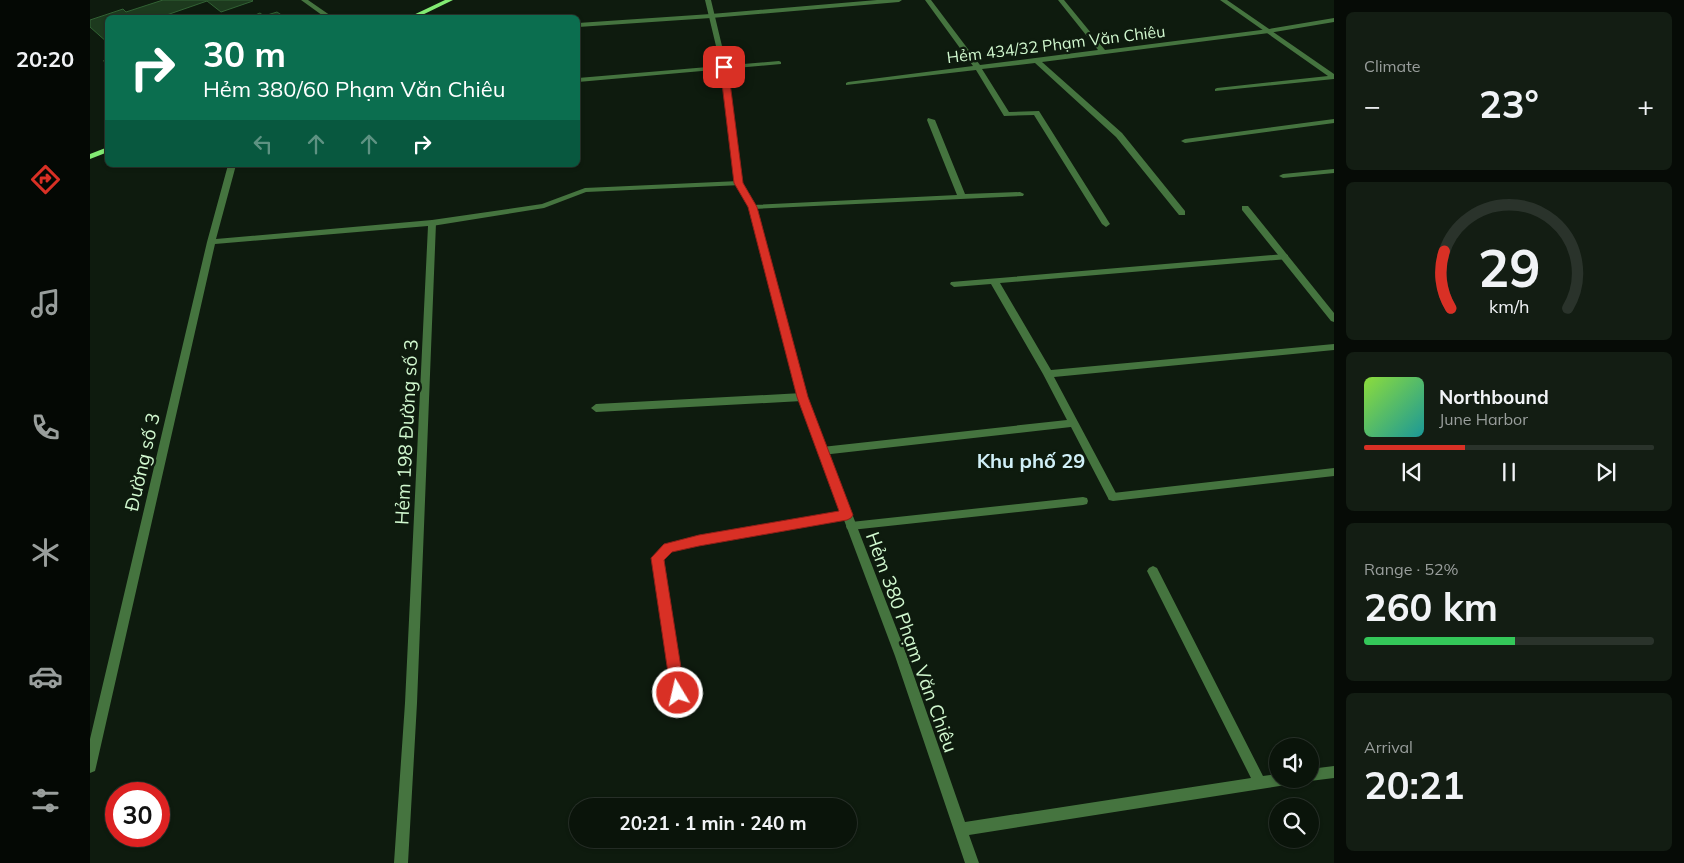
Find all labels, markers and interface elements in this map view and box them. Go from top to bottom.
street label: Hẻm 434/32 Phạm Văn Chiêu [946,21,1166,67]
text: 30 m [203,32,286,76]
icon: right [120,35,185,100]
text: 20:20 [16,45,74,73]
pin [703,46,745,88]
icon: arrive [710,53,738,81]
text: Climate [1364,56,1420,76]
text: Hẻm 380/60 Phạm Văn Chiêu [203,75,505,103]
text: 23° [1479,80,1539,128]
text: − [1364,88,1381,123]
text: + [1637,88,1654,123]
icon: left [249,130,277,158]
icon: ahead [302,130,330,158]
icon: ahead [355,130,383,158]
icon: right [408,130,436,158]
icon: directions [28,162,63,197]
text: 29 [1478,235,1540,300]
icon: music [28,286,63,321]
text: km/h [1489,295,1529,317]
street label: Hẻm 198 Đường số 3 [389,339,423,525]
text: Northbound [1439,385,1549,409]
text: June Harbor [1439,409,1528,429]
icon: phone [28,410,63,445]
street label: Đường số 3 [119,410,165,514]
district label: Khu phố 29 [977,448,1085,473]
icon: previous [1398,458,1426,486]
icon: pause [1495,458,1523,486]
icon: next [1592,458,1620,486]
street label: Hẻm 380 Phạm Văn Chiêu [861,528,963,756]
icon: climate [28,535,63,570]
text: Range · 52% [1364,559,1459,579]
text: 260 km [1364,583,1498,631]
icon: car [28,659,63,694]
position arrow [651,666,703,718]
text: Arrival [1364,737,1413,757]
map controls [1269,738,1319,848]
button: sound [1269,738,1319,788]
text: 20:21 [1364,761,1465,809]
speed limit sign: 30 [105,782,170,847]
icon: filters [28,783,63,818]
button: search [1269,798,1319,848]
text: 20:21 · 1 min · 240 m [619,811,807,835]

